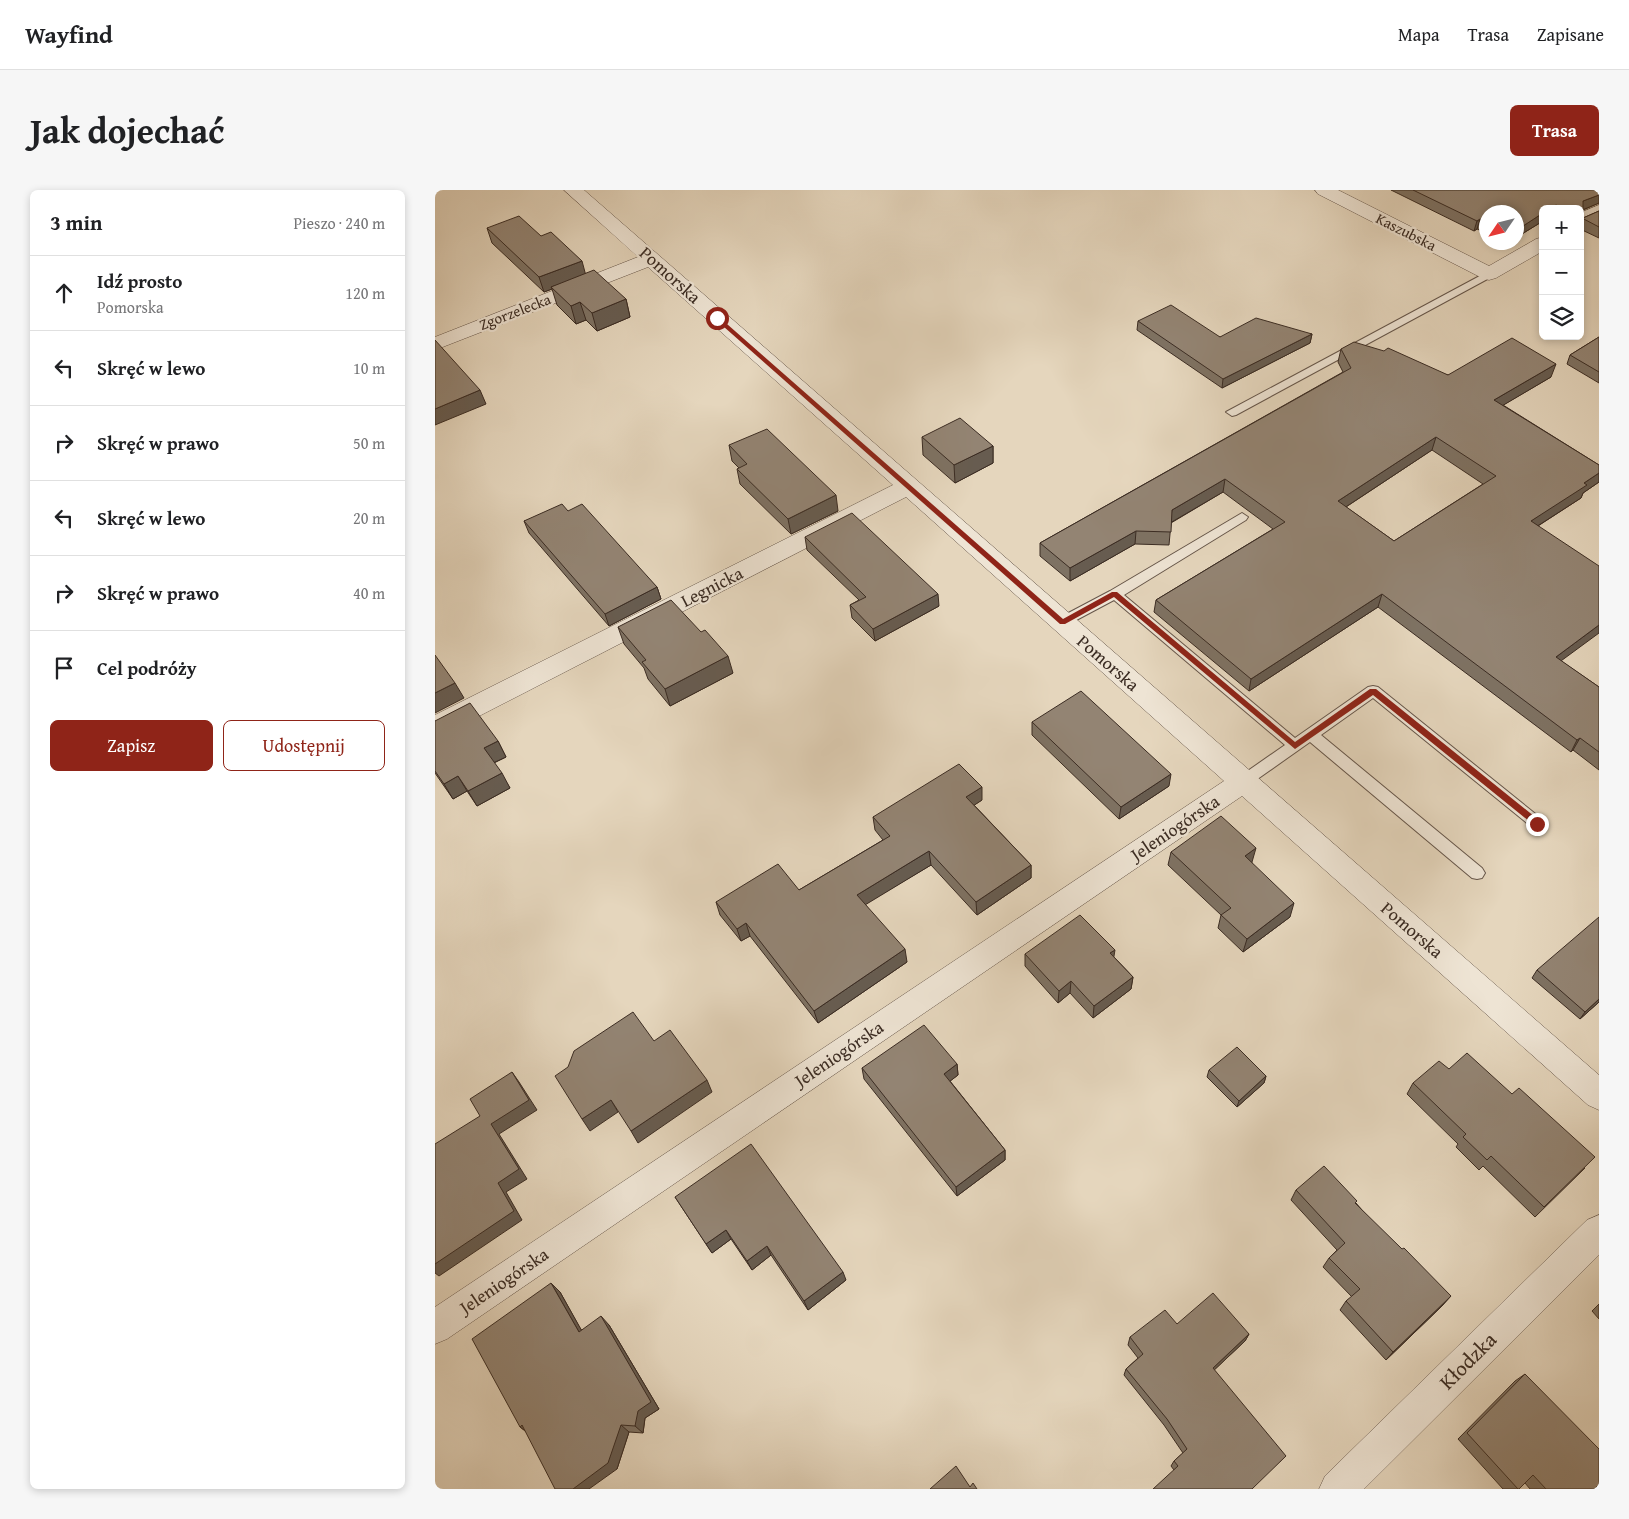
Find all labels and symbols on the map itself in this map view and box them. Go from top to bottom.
north arrow [1479,205,1524,250]
street label: Kaszubska [1372,207,1440,256]
street label: Pomorska [633,240,708,310]
street label: Zgorzelecka [476,288,554,335]
route start [706,307,729,330]
street label: Legnicka [676,559,748,614]
street label: Pomorska [1071,628,1146,698]
street label: Jeleniogórska [1123,788,1225,869]
route end [1526,813,1549,836]
street label: Pomorska [1375,895,1450,965]
street label: Jeleniogórska [787,1014,889,1095]
street label: Jeleniogórska [452,1241,554,1322]
street label: Kłodzka [1432,1325,1504,1396]

